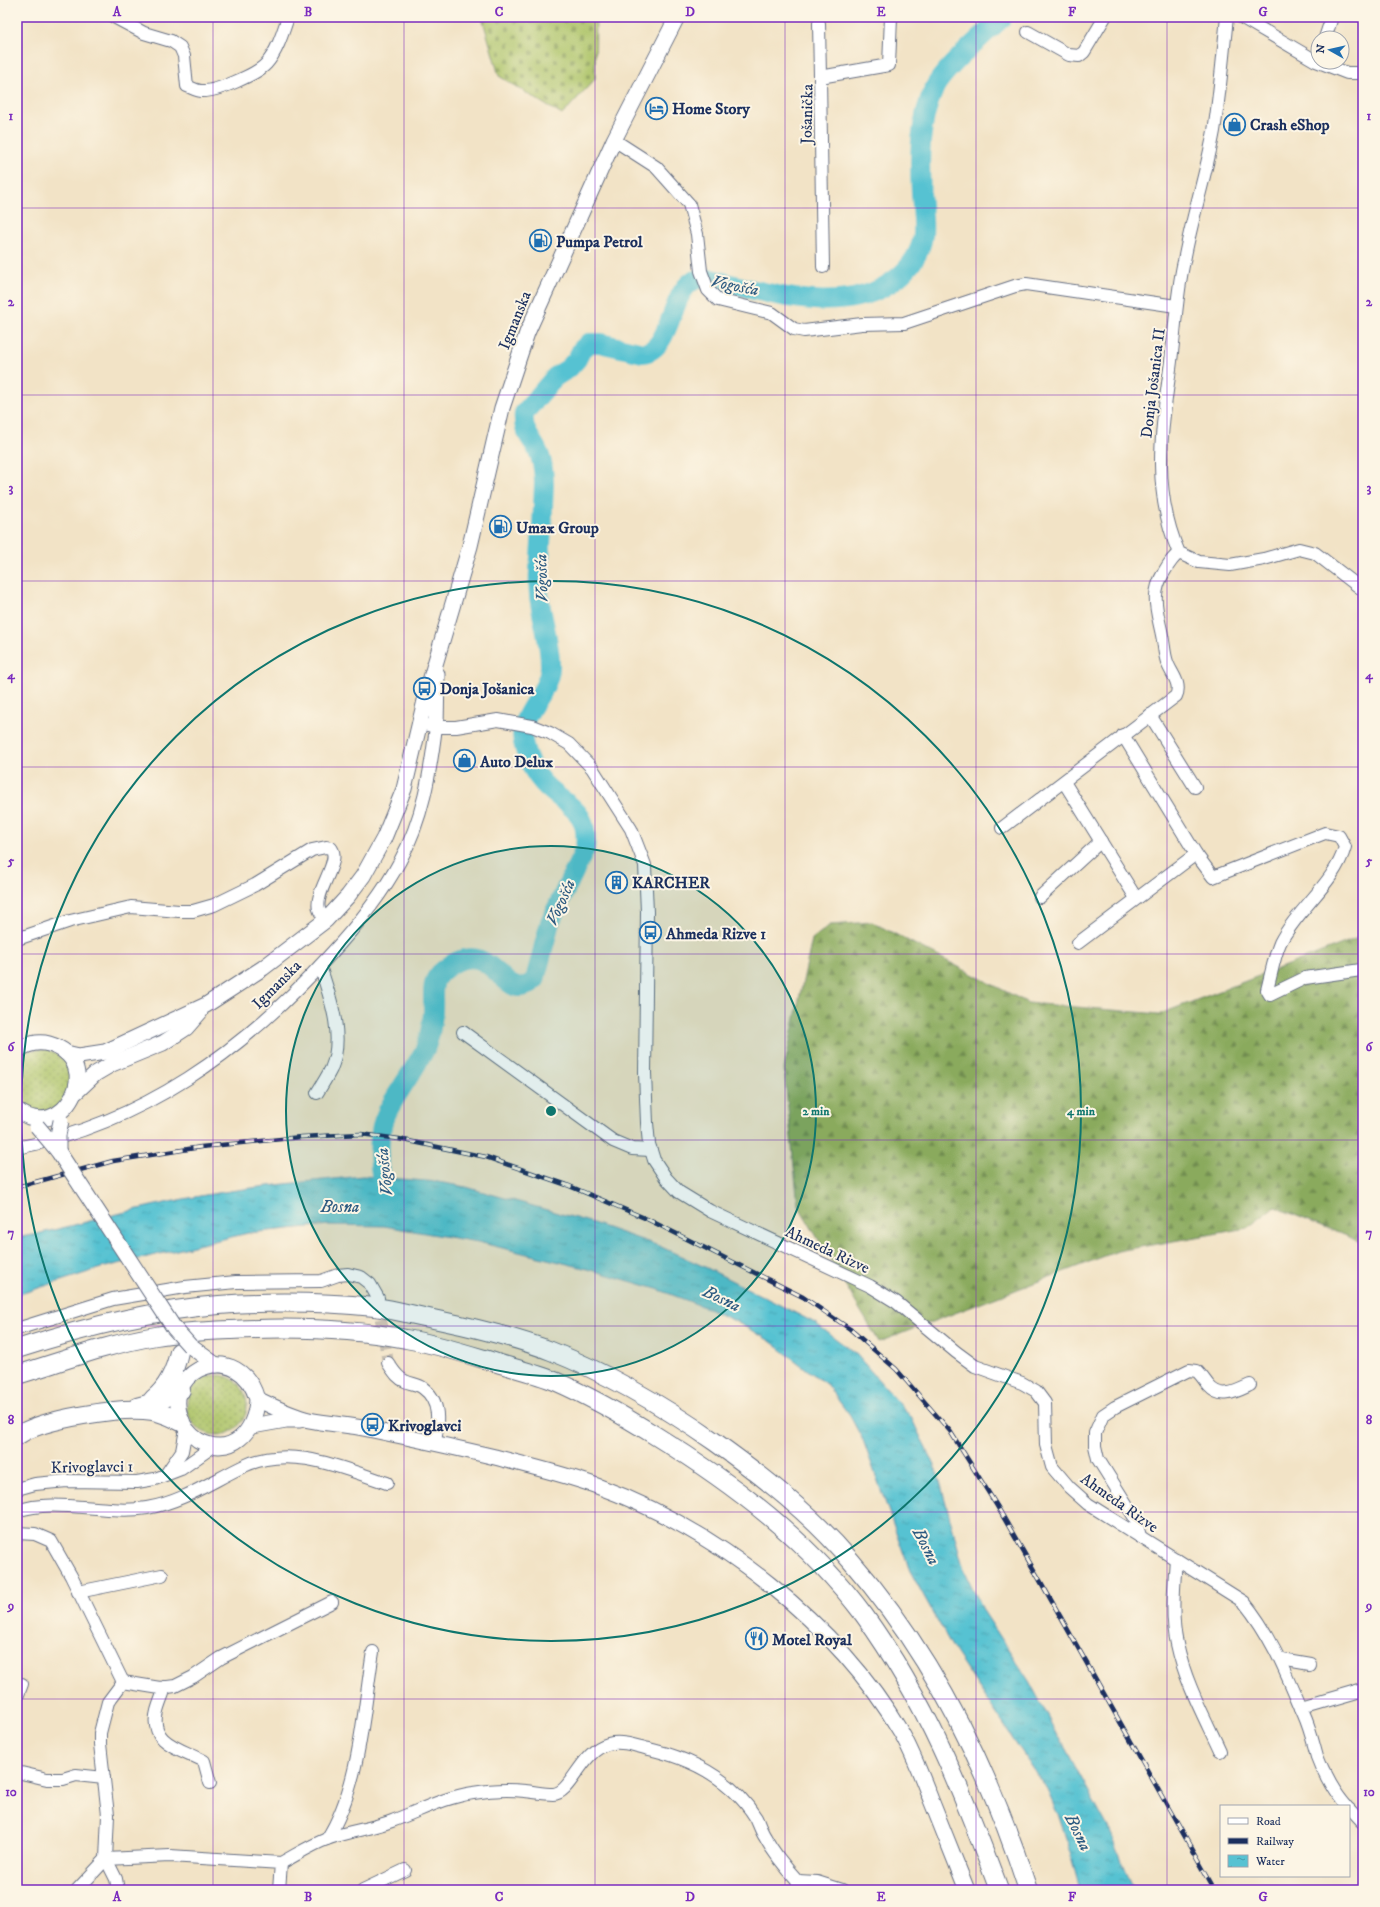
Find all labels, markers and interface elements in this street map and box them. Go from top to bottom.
text: A [112,4,122,20]
text: B [304,4,312,20]
text: C [495,4,504,20]
text: D [685,4,695,20]
text: E [876,4,886,20]
text: F [1068,4,1077,20]
text: G [1258,4,1268,20]
north arrow [1310,30,1350,70]
text: N [1314,43,1329,54]
street label: Jošanička [796,84,818,146]
hotel icon: Home Story [644,95,670,121]
place label: Home Story [672,99,750,119]
text: 1 [9,108,14,124]
text: 1 [1367,108,1372,124]
shop icon: Crash eShop [1221,111,1247,137]
place label: Crash eShop [1250,115,1330,135]
fuel station icon: Pumpa Petrol [528,228,554,254]
place label: Pumpa Petrol [556,232,644,252]
water label: Vogošća [709,271,761,301]
street label: Igmanska [494,288,536,353]
text: 2 [8,294,15,310]
text: 2 [1366,294,1373,310]
street label: Donja Jošanica II [1136,326,1170,439]
text: 3 [9,480,14,496]
text: 3 [1367,480,1372,496]
fuel station icon: Umax Group [488,514,514,540]
place label: Umax Group [516,518,599,538]
water label: Vogošća [530,553,554,602]
text: 4 [6,667,15,684]
text: 4 [1364,667,1373,684]
bus stop icon: Donja Jošanica [412,675,438,701]
place label: Donja Jošanica [440,679,536,699]
shop icon: Auto Delux [452,748,478,774]
place label: Auto Delux [479,752,553,772]
text: 5 [7,853,15,869]
text: 5 [1365,853,1373,869]
building icon: KARCHER [603,869,629,895]
place label: KARCHER [632,873,710,893]
water label: Vogošća [541,876,581,929]
bus stop icon: Ahmeda Rizve 1 [638,920,664,946]
place label: Ahmeda Rizve 1 [665,924,766,944]
street label: Igmanska [248,956,306,1014]
text: 6 [8,1039,16,1055]
text: 6 [1366,1039,1374,1055]
centre of rings [544,1104,558,1118]
text: 2 min [803,1104,830,1119]
text: 4 min [1066,1104,1096,1119]
water label: Vogošća [372,1147,398,1197]
water label: Bosna [320,1196,359,1218]
street label: Ahmeda Rizve [782,1222,873,1278]
text: 7 [8,1225,15,1241]
text: 7 [1366,1225,1373,1241]
water label: Bosna [698,1280,744,1317]
text: 8 [8,1412,15,1428]
bus stop icon: Krivoglavci [360,1412,386,1438]
text: 8 [1366,1412,1373,1428]
place label: Krivoglavci [388,1416,461,1436]
street label: Krivoglavci 1 [51,1456,134,1478]
street label: Ahmeda Rizve [1077,1469,1163,1537]
water label: Bosna [907,1523,945,1569]
text: 9 [7,1598,14,1614]
text: 9 [1365,1598,1372,1614]
restaurant icon: Motel Royal [744,1626,770,1652]
place label: Motel Royal [772,1630,853,1650]
text: 10 [5,1784,17,1800]
text: 10 [1363,1784,1375,1800]
legend [1220,1805,1350,1877]
water label: Bosna [1059,1809,1096,1855]
text: Road [1256,1814,1281,1829]
text: Railway [1256,1834,1294,1849]
text: Water [1255,1854,1285,1869]
text: A [112,1889,122,1905]
text: B [304,1889,312,1905]
text: C [495,1889,504,1905]
text: D [685,1889,695,1905]
text: E [876,1889,886,1905]
text: F [1068,1889,1077,1905]
text: G [1258,1889,1268,1905]

